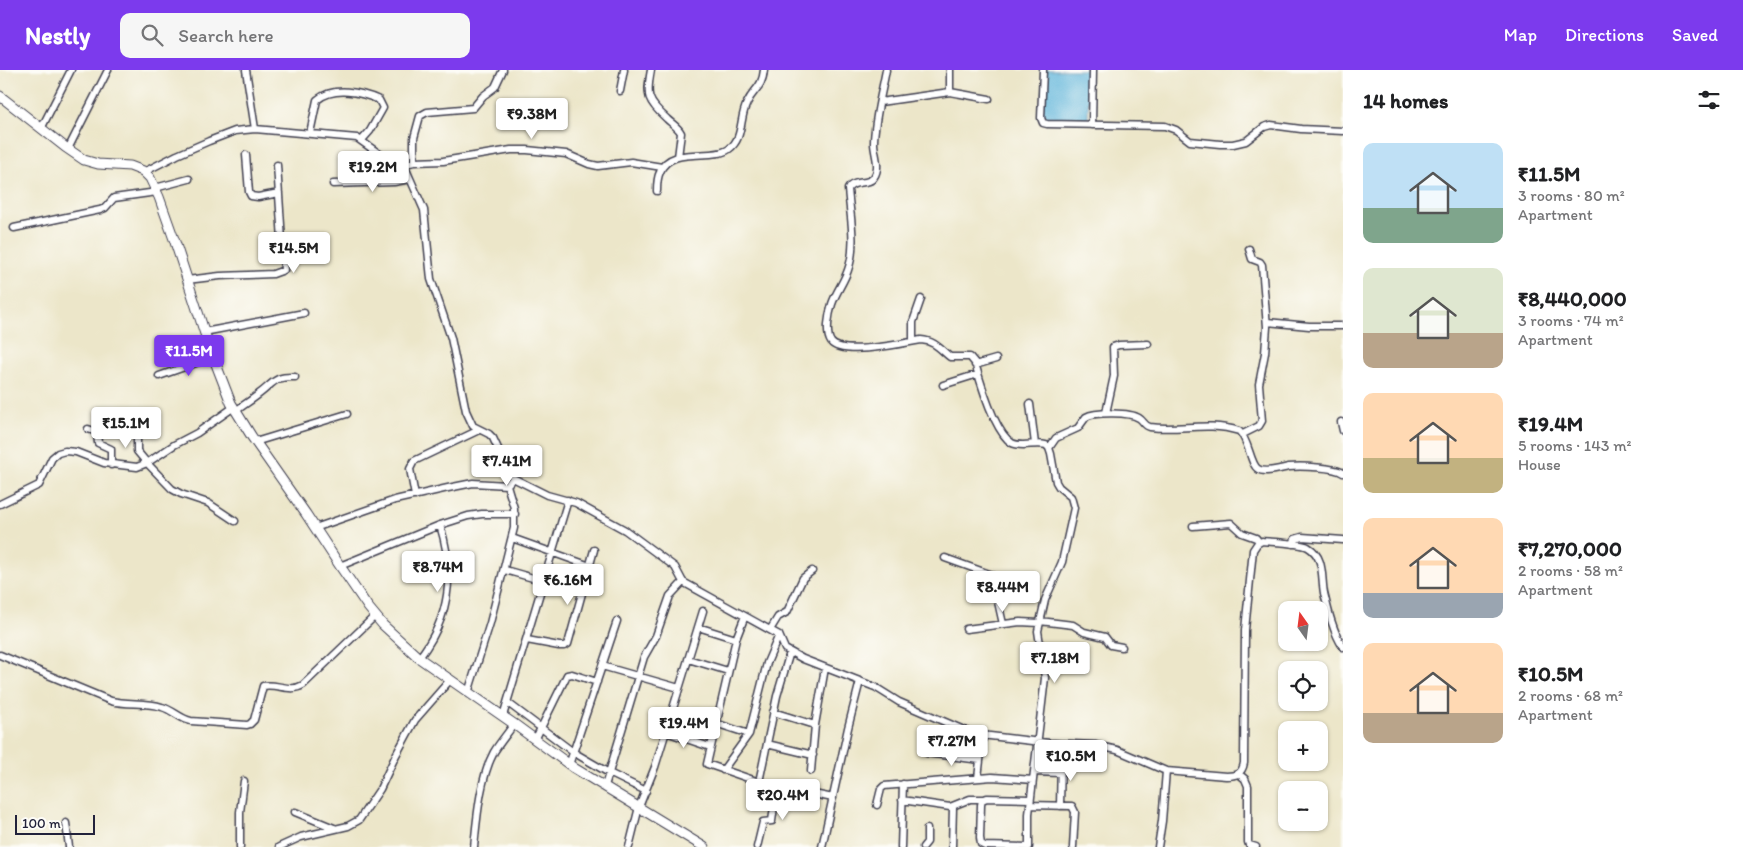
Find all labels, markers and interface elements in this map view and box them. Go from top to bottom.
search box [120,13,470,58]
text: Nestly [25,21,90,50]
icon: search [138,21,166,49]
text: Search here [178,24,274,47]
text: Map [1504,24,1537,46]
text: Directions [1565,24,1644,46]
text: Saved [1672,24,1718,46]
icon: filters [1695,86,1723,114]
text: 14 homes [1363,88,1448,113]
pin: ₹9.38M [491,98,573,140]
text: ₹9.38M [507,104,557,123]
pin: ₹19.2M [332,150,414,193]
text: ₹19.2M [349,157,397,176]
text: ₹11.5M [1518,161,1580,186]
icon: home [1403,163,1463,223]
text: 3 rooms · 80 m² [1518,186,1625,205]
text: Apartment [1518,205,1593,224]
pin: ₹14.5M [253,232,335,274]
text: ₹14.5M [269,238,319,257]
text: ₹8,440,000 [1518,286,1627,311]
icon: home [1403,288,1463,348]
text: 3 rooms · 74 m² [1518,311,1624,330]
text: Apartment [1518,330,1593,349]
pin: ₹11.5M [148,334,230,377]
text: ₹11.5M [165,341,213,360]
pin: ₹15.1M [85,406,167,449]
text: ₹19.4M [1518,411,1583,436]
text: ₹15.1M [102,413,150,432]
icon: home [1403,413,1463,473]
text: 5 rooms · 143 m² [1518,436,1632,455]
pin: ₹7.41M [466,444,548,487]
text: ₹7.41M [482,451,532,470]
text: House [1518,455,1561,474]
text: ₹7,270,000 [1518,536,1622,561]
icon: home [1403,538,1463,598]
pin: ₹8.74M [397,550,479,593]
text: ₹8.74M [413,557,463,576]
text: 2 rooms · 58 m² [1518,561,1623,580]
pin: ₹6.16M [527,564,609,606]
text: ₹6.16M [544,570,592,589]
pin: ₹8.44M [962,570,1044,613]
text: ₹8.44M [977,577,1029,596]
text: Apartment [1518,580,1593,599]
north arrow [1278,601,1328,651]
map controls [1278,601,1328,831]
pin: ₹7.18M [1014,642,1096,684]
text: ₹7.18M [1031,648,1079,667]
button: locate [1278,661,1328,711]
text: ₹10.5M [1518,661,1584,686]
icon: home [1403,663,1463,723]
text: 2 rooms · 68 m² [1518,686,1623,705]
text: Apartment [1518,705,1593,724]
pin: ₹19.4M [643,706,725,749]
text: ₹19.4M [659,713,709,732]
button: + [1278,721,1328,771]
pin: ₹7.27M [911,724,993,767]
text: ₹7.27M [928,731,976,750]
pin: ₹10.5M [1030,740,1112,782]
text: ₹10.5M [1046,746,1096,765]
pin: ₹20.4M [742,778,824,821]
button: − [1278,781,1328,831]
text: ₹20.4M [757,785,809,804]
scale bar [15,812,95,835]
text: 100 m [22,815,61,832]

